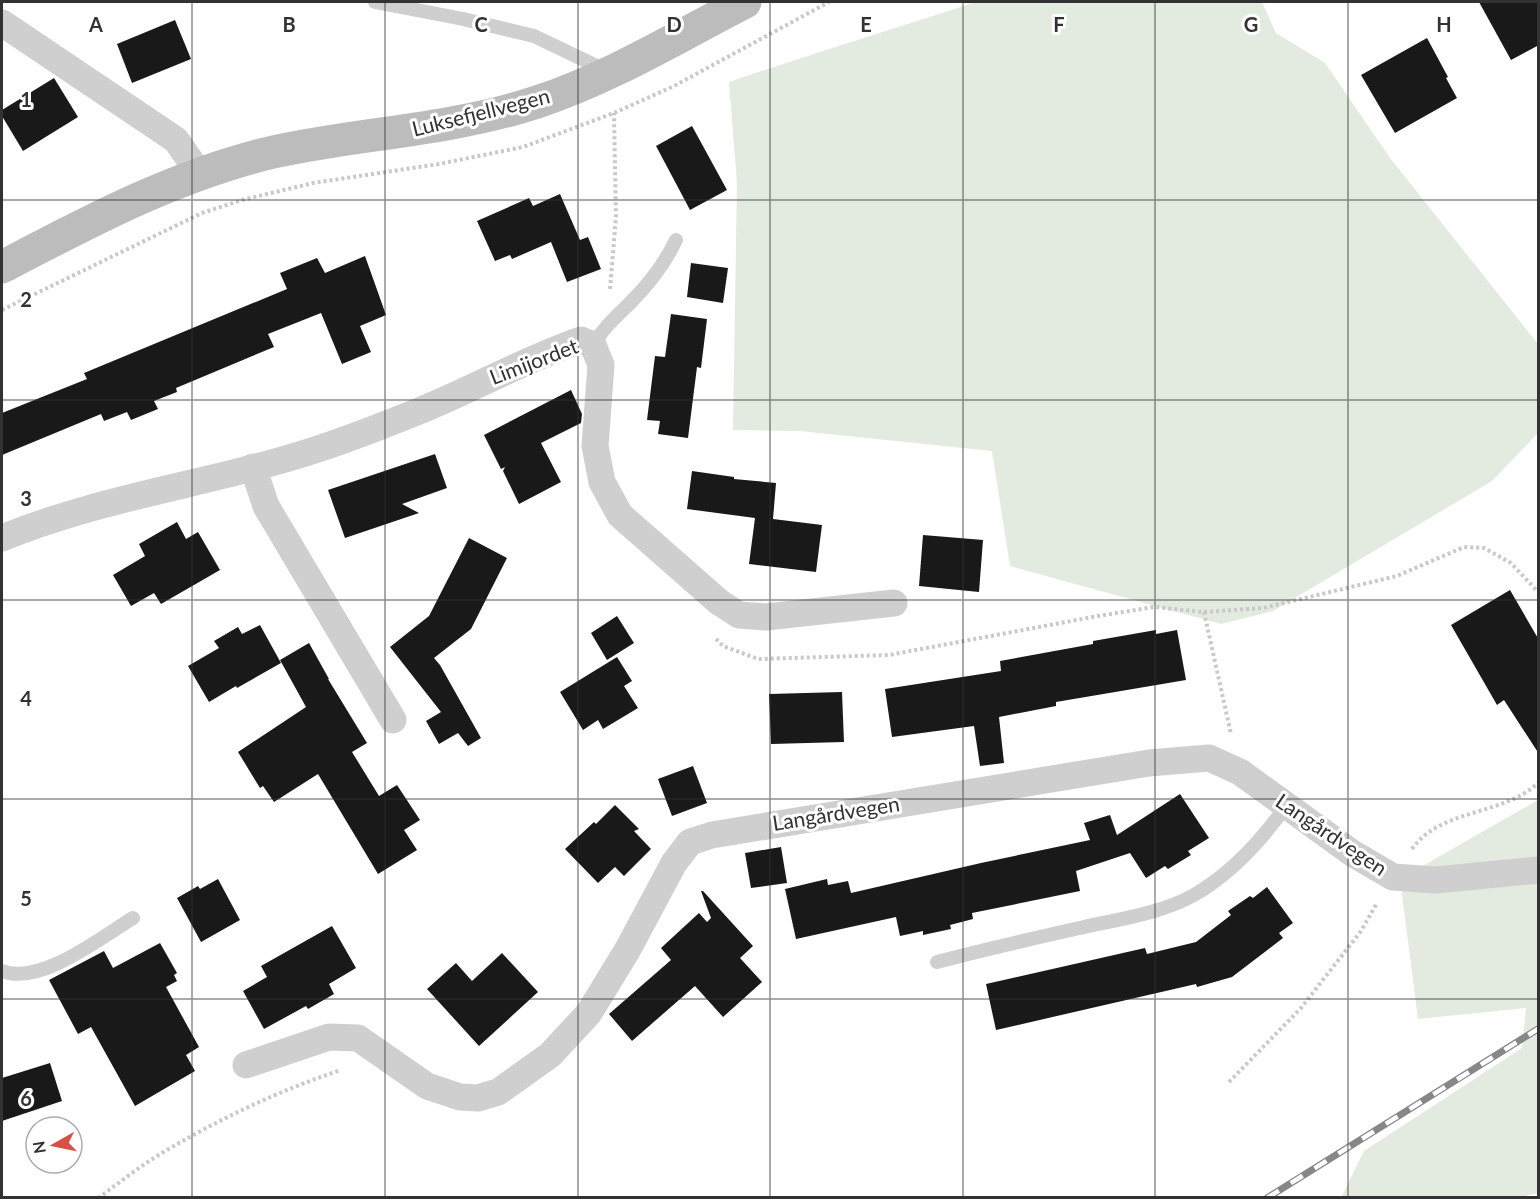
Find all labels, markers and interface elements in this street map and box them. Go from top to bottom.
text: A [88,12,103,36]
text: B [282,12,296,36]
text: C [474,12,488,36]
text: D [666,12,682,36]
text: E [860,12,872,36]
text: F [1053,12,1065,36]
text: G [1244,12,1258,36]
text: H [1436,12,1452,36]
street label: Luksefjellvegen [409,82,552,141]
text: 1 [20,87,32,111]
text: 2 [20,287,32,311]
street label: Limijordet [486,332,582,389]
text: 3 [20,486,32,510]
text: 4 [20,686,32,710]
street label: Langårdvegen [1272,787,1392,880]
street label: Langårdvegen [770,790,901,835]
text: 5 [20,886,32,910]
text: 6 [20,1086,32,1110]
north arrow [24,1115,84,1175]
text: N [28,1140,49,1155]

